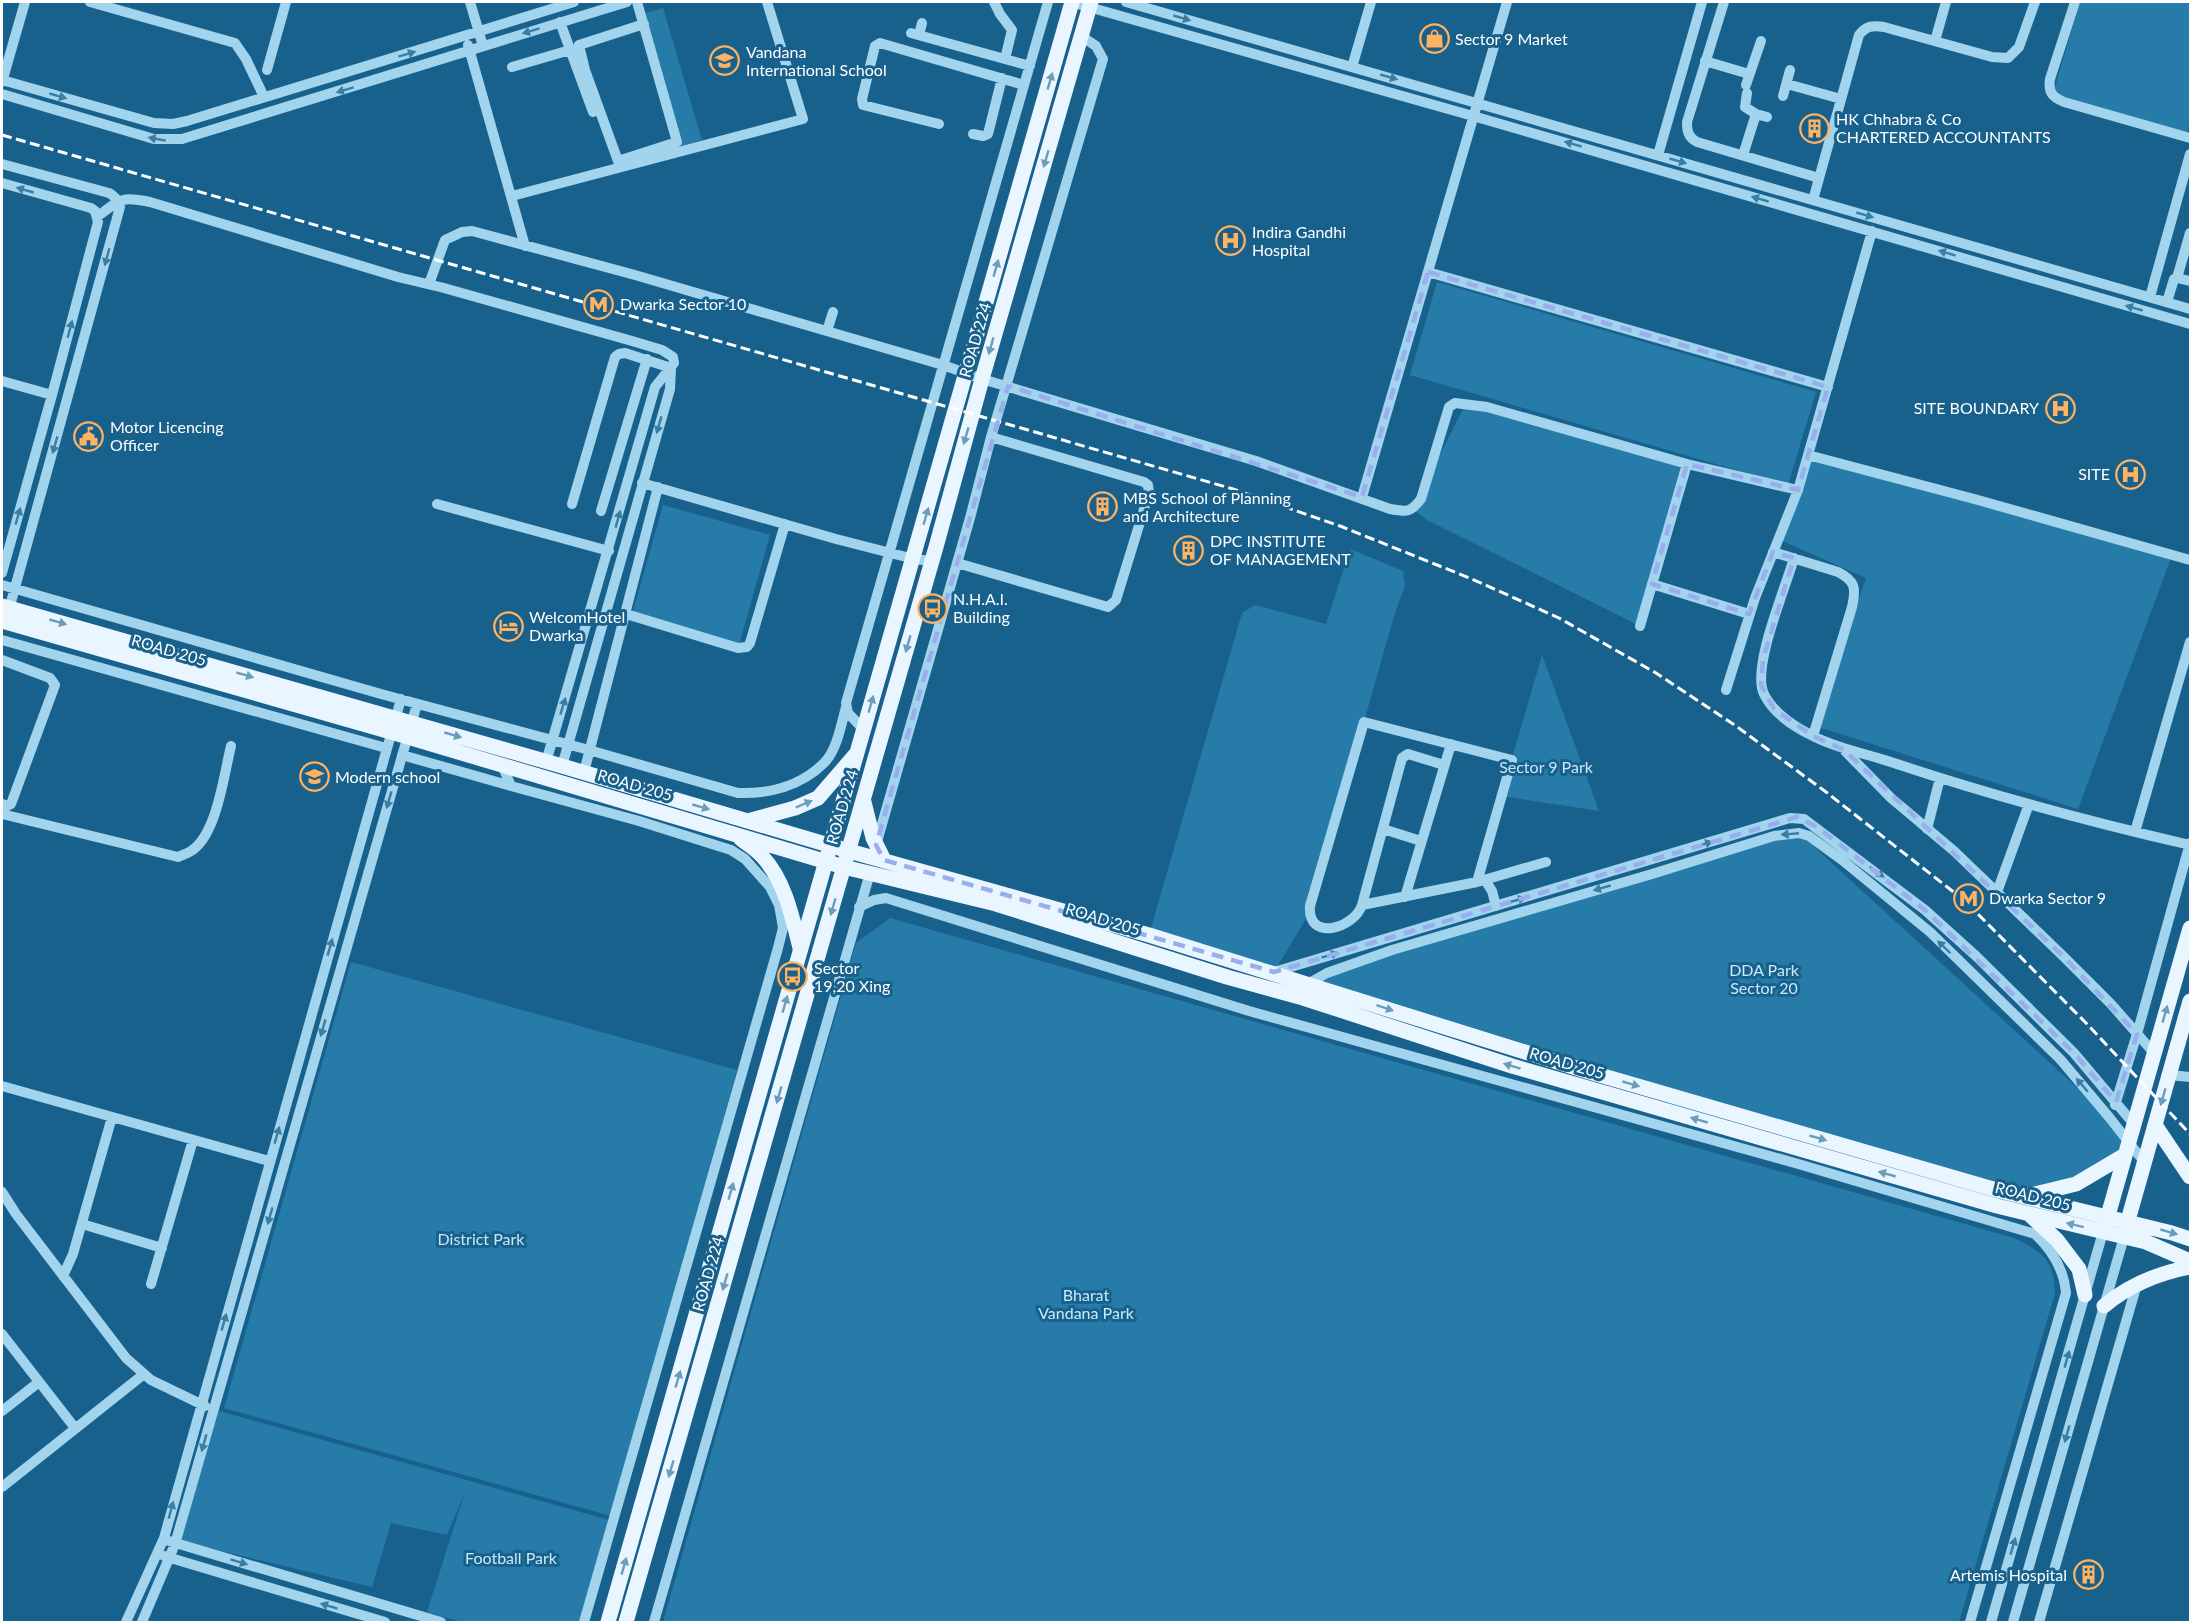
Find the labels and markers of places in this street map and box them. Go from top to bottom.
shop icon: Sector 9 Market [1418,23,1450,55]
place label: Sector 9 Market [1455,29,1568,48]
place label: Vandana International School [746,42,887,79]
school or university icon: Vandana International School [709,45,741,77]
place label: HK Chhabra & Co CHARTERED ACCOUNTANTS [1836,109,2051,146]
building icon: HK Chhabra & Co CHARTERED ACCOUNTANTS [1799,112,1831,144]
place label: Indira Gandhi Hospital [1252,222,1346,259]
hospital icon: Indira Gandhi Hospital [1215,225,1247,257]
metro station icon: Dwarka Sector 10 [583,288,615,320]
place label: Dwarka Sector 10 [620,294,746,313]
hospital icon: SITE BOUNDARY [2044,392,2076,424]
place label: SITE BOUNDARY [1914,398,2039,417]
place label: Motor Licencing Officer [110,417,224,454]
public building icon: Motor Licencing Officer [73,420,105,452]
hospital icon: SITE [2115,458,2147,490]
place label: SITE [2078,464,2110,483]
place label: MBS School of Planning and Architecture [1123,488,1291,525]
building icon: MBS School of Planning and Architecture [1086,491,1118,523]
place label: DPC INSTITUTE OF MANAGEMENT [1210,531,1351,568]
building icon: DPC INSTITUTE OF MANAGEMENT [1173,534,1205,566]
place label: N.H.A.I. Building [953,589,1010,626]
bus stop icon: N.H.A.I. Building [916,592,948,624]
place label: WelcomHotel Dwarka [529,607,625,644]
hotel icon: WelcomHotel Dwarka [492,610,524,642]
school or university icon: Modern school [298,761,330,793]
place label: Modern school [335,767,440,786]
metro station icon: Dwarka Sector 9 [1952,882,1984,914]
place label: Dwarka Sector 9 [1989,888,2106,907]
place label: Sector 19,20 Xing [814,958,890,995]
bus stop icon: Sector 19,20 Xing [777,961,809,993]
building icon: Artemis Hospital [2072,1559,2104,1591]
place label: Artemis Hospital [1950,1565,2067,1584]

